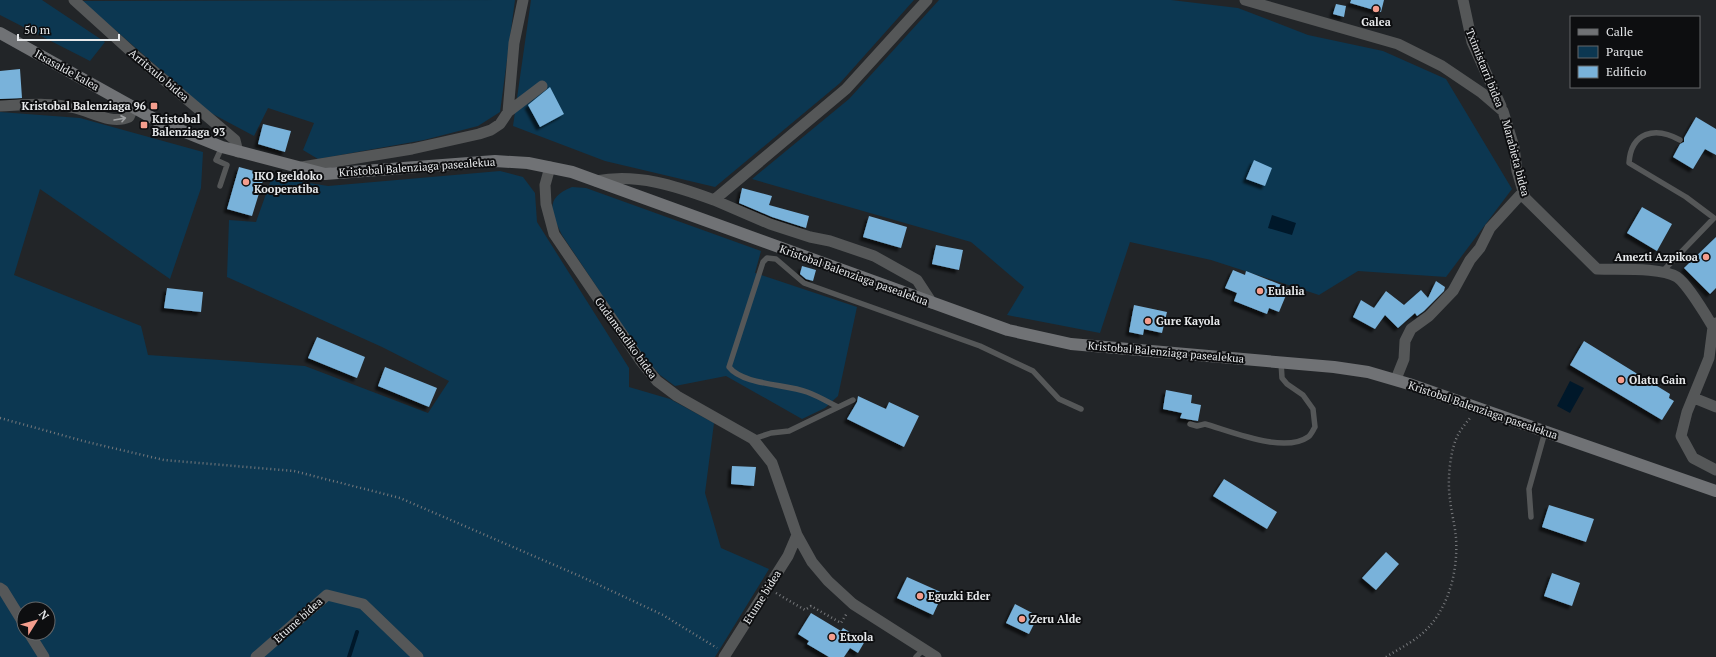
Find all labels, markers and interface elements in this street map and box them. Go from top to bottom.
marker: Galea [1371,4,1381,14]
place label: Galea [1361,15,1391,29]
scale bar [18,16,119,42]
legend [1570,16,1700,88]
text: 50 m [24,22,51,37]
text: Calle [1606,24,1633,39]
street label: Tximistarri bidea [1463,27,1507,110]
text: Parque [1606,44,1643,59]
street label: Itsasalde kalea [32,46,102,94]
street label: Arritxulo bidea [126,46,192,104]
text: Edificio [1606,64,1647,79]
place label: Kristobal Balenziaga 96 [22,99,146,113]
marker: Kristobal Balenziaga 96 [149,101,159,111]
place label: Kristobal Balenziaga 93 [152,112,225,139]
one-way arrow [114,115,127,123]
street label: Marabieta bidea [1499,118,1533,198]
marker: Kristobal Balenziaga 93 [139,120,149,130]
street label: Kristobal Balenziaga pasealekua [338,155,496,179]
place label: IKO Igeldoko Kooperatiba [254,169,323,196]
marker: IKO Igeldoko Kooperatiba [241,177,251,187]
street label: Kristobal Balenziaga pasealekua [778,242,931,309]
place label: Amezti Azpikoa [1614,250,1698,264]
marker: Amezti Azpikoa [1701,252,1711,262]
place label: Eulalia [1268,284,1305,298]
marker: Eulalia [1255,286,1265,296]
street label: Gudamendiko bidea [592,295,661,382]
place label: Gure Kayola [1156,314,1220,328]
marker: Gure Kayola [1143,316,1153,326]
street label: Kristobal Balenziaga pasealekua [1087,338,1245,366]
place label: Olatu Gain [1629,373,1686,387]
marker: Olatu Gain [1616,375,1626,385]
street label: Kristobal Balenziaga pasealekua [1406,378,1560,442]
street label: Etume bidea [740,567,784,627]
place label: Eguzki Eder [928,589,991,603]
marker: Eguzki Eder [915,591,925,601]
street label: Etume bidea [271,594,326,646]
north arrow [16,601,56,641]
text: N [36,607,52,623]
place label: Zeru Alde [1030,612,1081,626]
marker: Zeru Alde [1017,614,1027,624]
place label: Etxola [840,630,873,644]
marker: Etxola [827,632,837,642]

